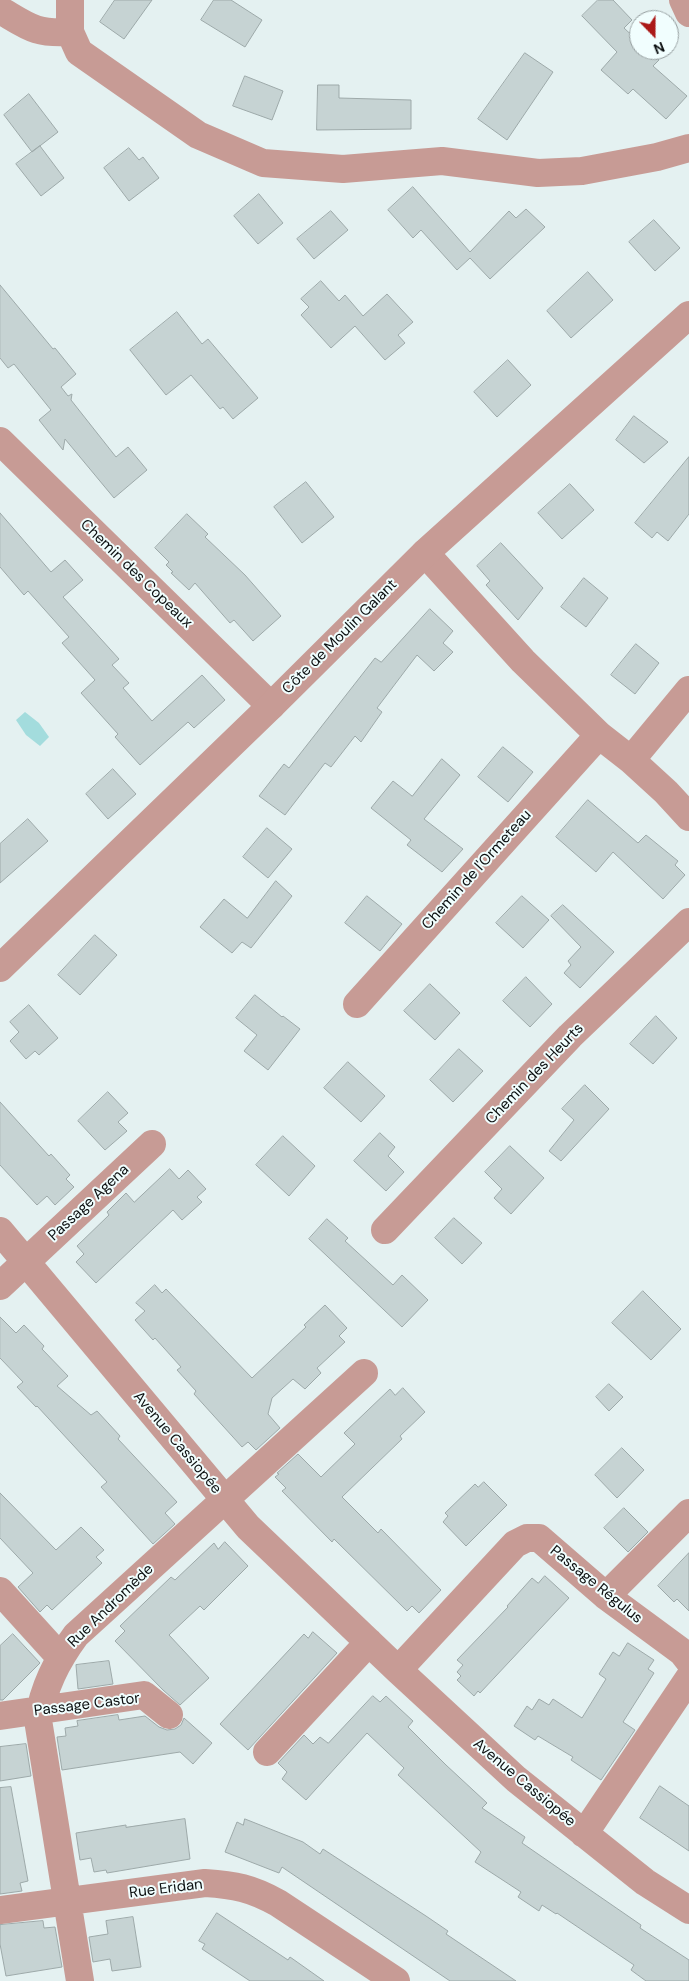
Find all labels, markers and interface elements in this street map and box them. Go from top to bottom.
north arrow [629,10,679,60]
text: N [651,38,667,58]
street label: Chemin des Copeaux [76,516,196,632]
street label: Côte de Moulin Galant [279,576,401,698]
street label: Chemin de l'Ormeteau [419,806,535,934]
street label: Chemin des Heurts [482,1020,588,1128]
street label: Passage Agena [45,1161,133,1245]
street label: Avenue Cassiopée [129,1388,225,1498]
street label: Passage Régulus [546,1542,646,1628]
street label: Rue Andromède [64,1561,158,1651]
street label: Passage Castor [33,1690,141,1720]
street label: Avenue Cassiopée [469,1735,579,1831]
street label: Rue Eridan [128,1876,204,1902]

